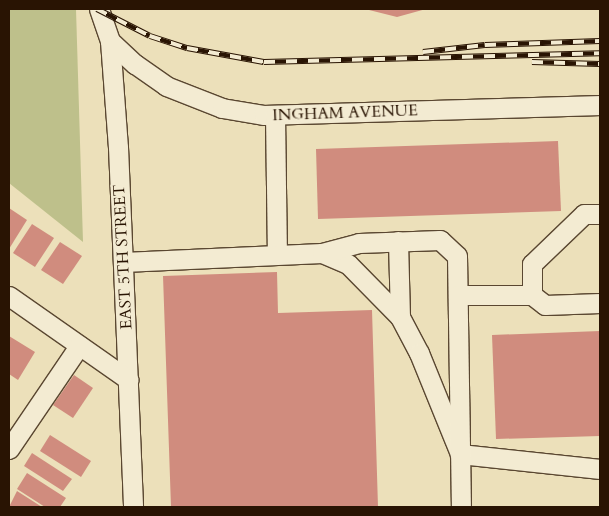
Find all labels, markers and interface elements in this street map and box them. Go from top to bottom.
street label: INGHAM AVENUE [272,101,418,125]
street label: EAST 5TH STREET [110,184,136,330]

